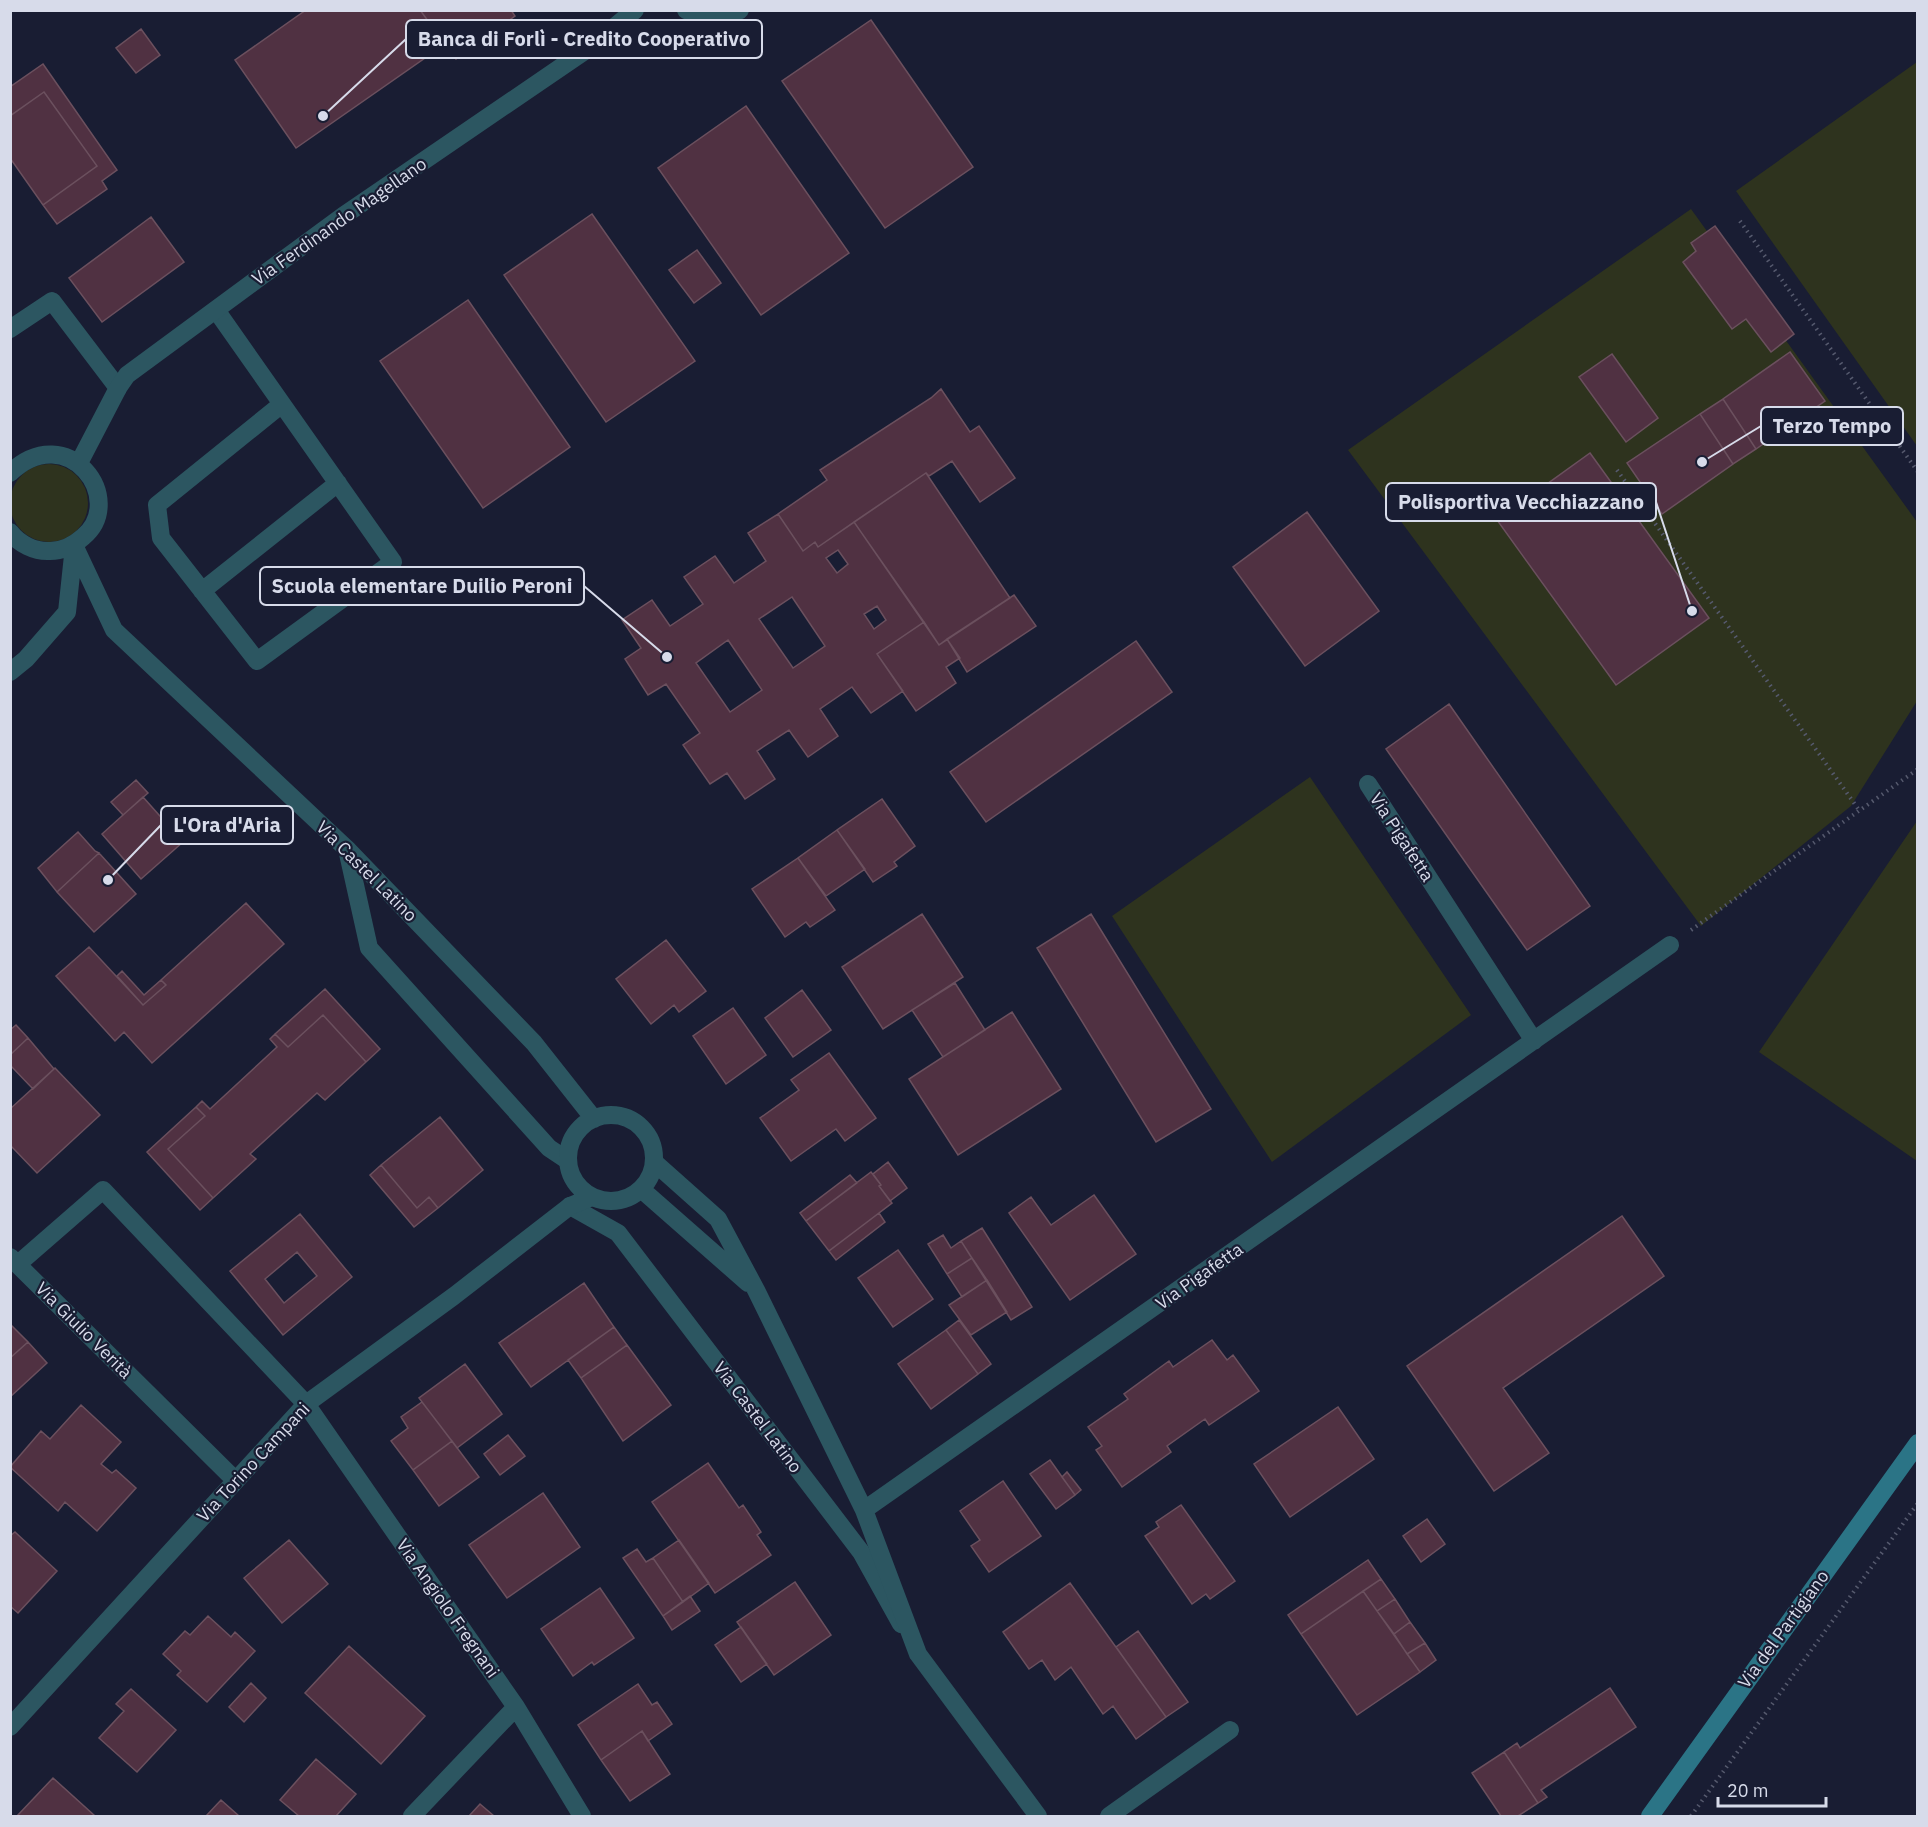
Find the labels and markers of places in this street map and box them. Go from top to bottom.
callout: Banca di Forlì - Credito Cooperativo [406,20,762,58]
callout: Terzo Tempo [1761,407,1903,445]
callout: Polisportiva Vecchiazzano [1386,483,1656,521]
callout: Scuola elementare Duilio Peroni [260,567,584,605]
callout: L'Ora d'Aria [161,806,293,844]

